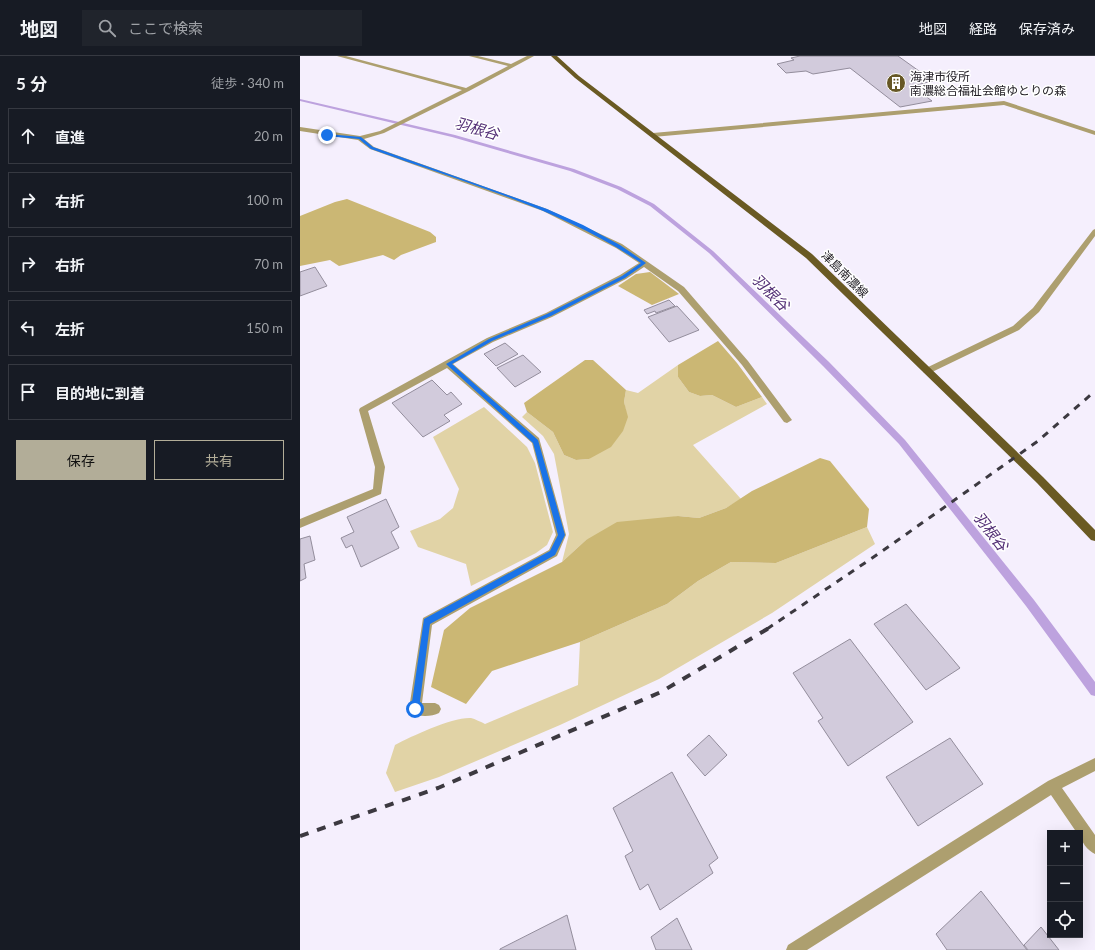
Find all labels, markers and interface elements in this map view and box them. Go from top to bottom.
search box [82,10,362,46]
text: 地図 [20,17,58,40]
icon: search [96,17,118,39]
text: ここで検索 [128,19,203,37]
text: 地図 [919,20,947,37]
text: 経路 [969,20,997,37]
text: 保存済み [1019,20,1075,37]
place label: 海津市役所 南濃総合福祉会館ゆとりの森 [910,69,1066,98]
building icon: 海津市役所 南濃総合福祉会館ゆとりの森 [885,72,907,94]
text: 5 分 [16,73,47,94]
text: 徒歩 · 340 m [211,75,284,91]
water label: 羽根谷 [453,113,503,143]
icon: ahead [17,125,39,147]
route end [318,126,336,144]
text: 直進 [55,128,85,146]
text: 20 m [254,128,283,144]
icon: right [17,189,39,211]
text: 右折 [55,192,85,210]
text: 100 m [246,192,283,208]
street label: 津島南濃線 [818,247,872,301]
icon: right [17,253,39,275]
text: 右折 [55,256,85,274]
text: 70 m [254,256,283,272]
water label: 羽根谷 [749,270,795,316]
icon: left [17,317,39,339]
text: 左折 [55,320,85,338]
text: 150 m [246,320,283,336]
icon: arrive [17,381,39,403]
text: 目的地に到着 [55,384,145,402]
button: 保存 [16,440,146,480]
button: 共有 [154,440,284,480]
water label: 羽根谷 [970,508,1013,556]
route start [406,700,424,718]
map controls [1047,830,1083,938]
button: + [1047,830,1083,866]
button: − [1047,866,1083,902]
button: locate [1047,902,1083,938]

